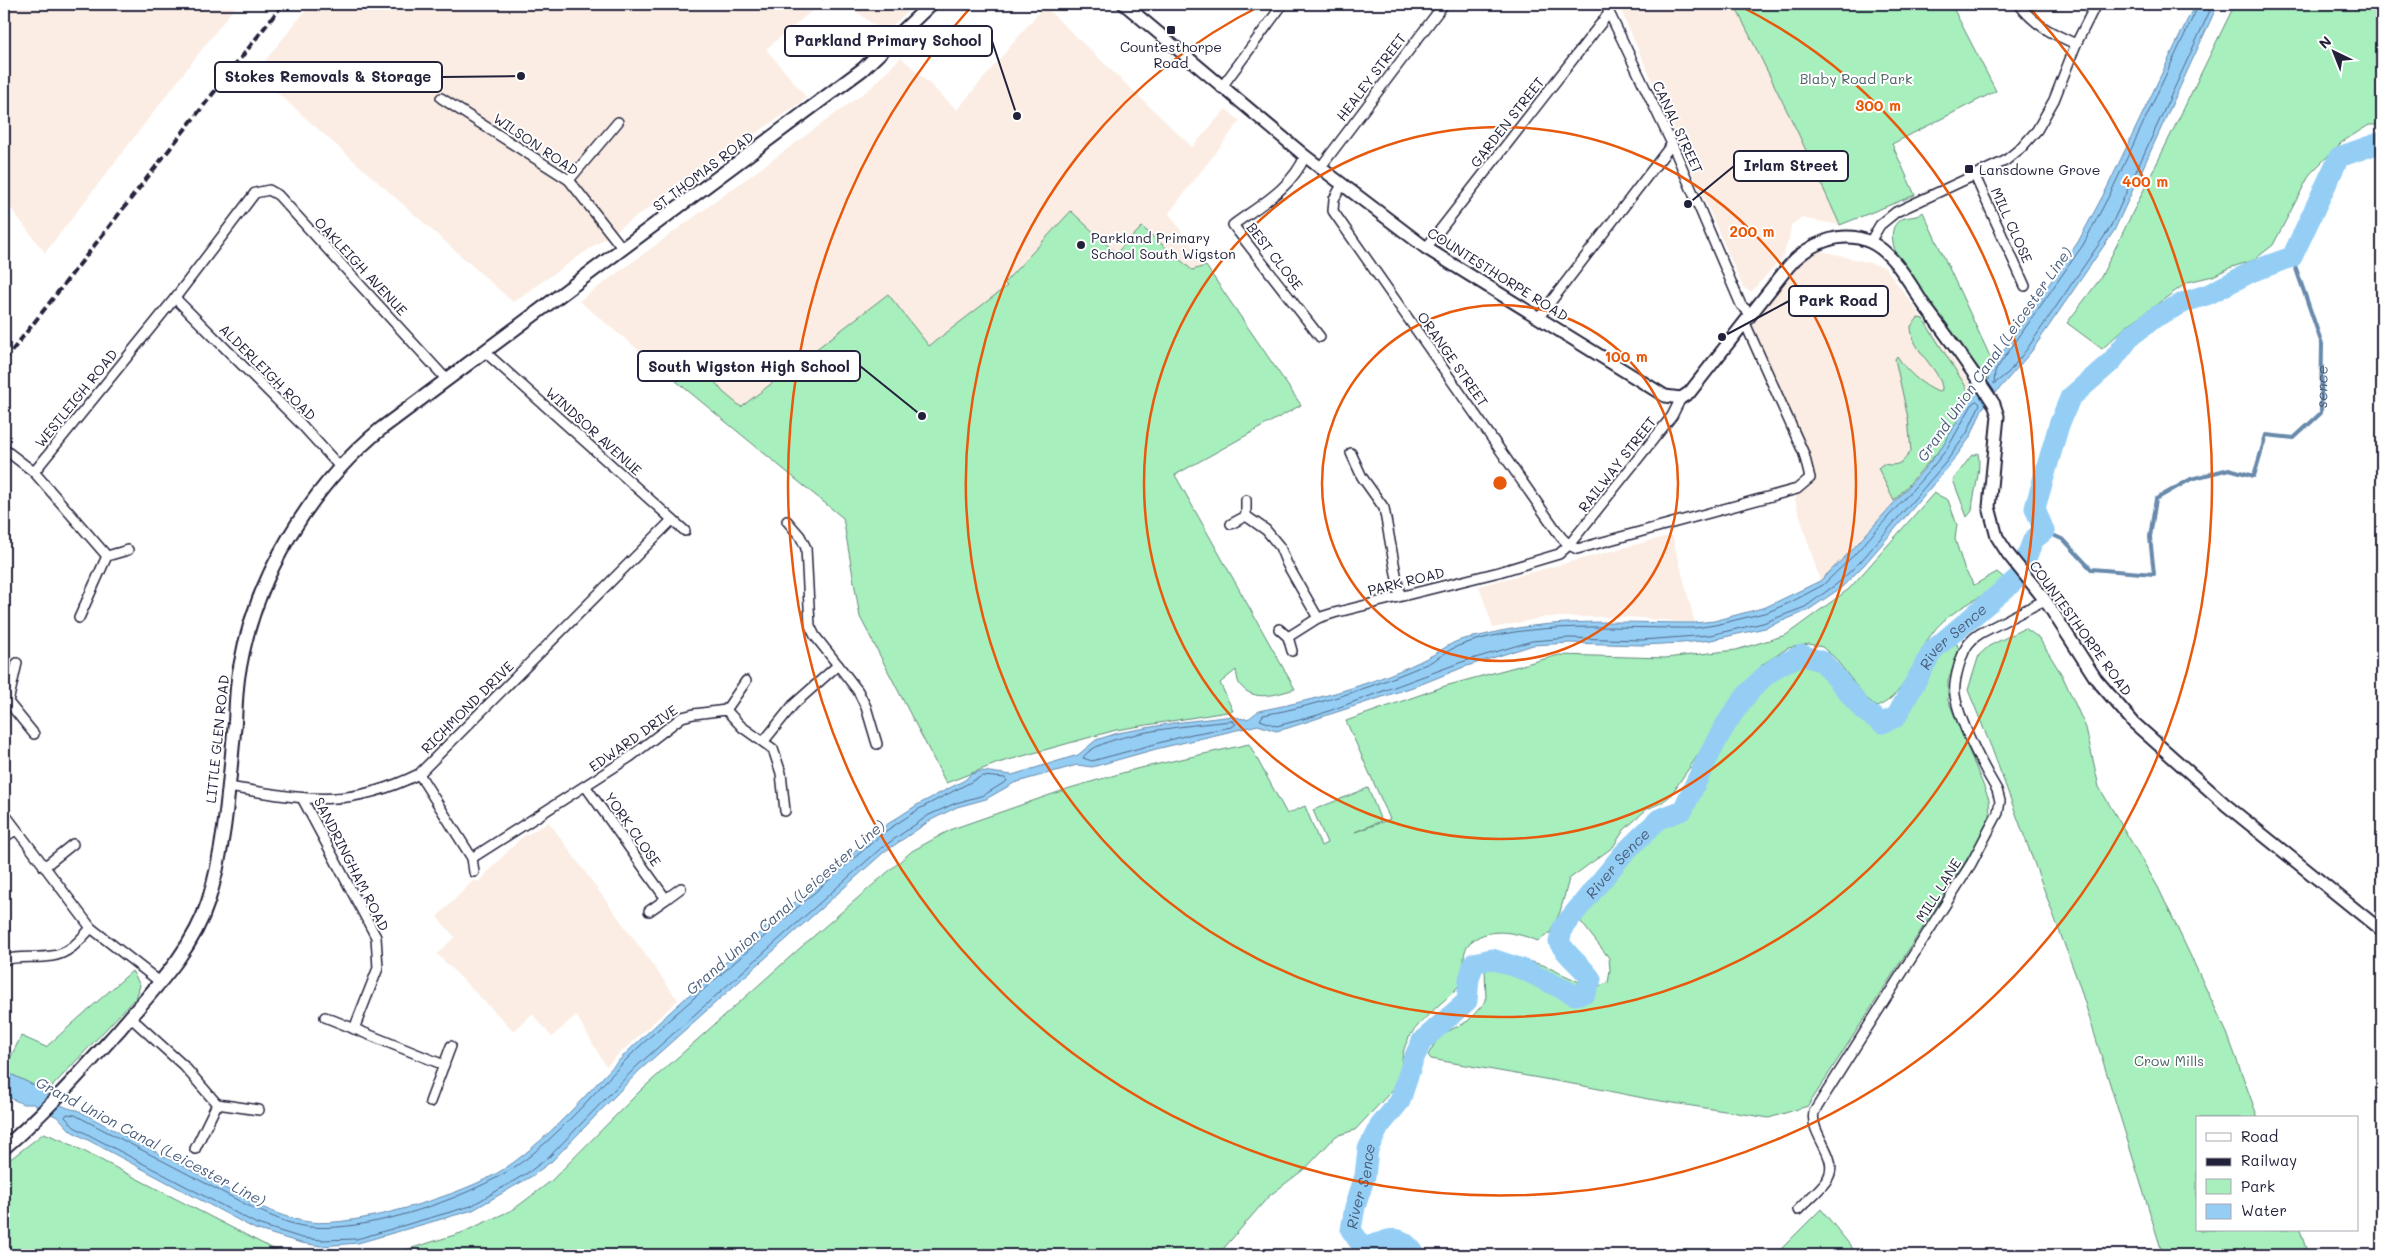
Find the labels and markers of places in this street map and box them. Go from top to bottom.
marker: Countesthorpe Road [1165,24,1177,36]
callout: Parkland Primary School [785,26,992,56]
place label: Countesthorpe Road [1120,37,1222,72]
callout: Stokes Removals & Storage [215,62,442,92]
callout: Irlam Street [1734,151,1848,181]
place label: Lansdowne Grove [1979,160,2100,179]
marker: Lansdowne Grove [1963,163,1975,175]
place label: Parkland Primary School South Wigston [1091,228,1236,263]
marker: Parkland Primary School South Wigston [1075,239,1087,251]
callout: Park Road [1789,286,1888,316]
callout: South Wigston High School [638,351,860,381]
centre of rings [1491,474,1509,492]

